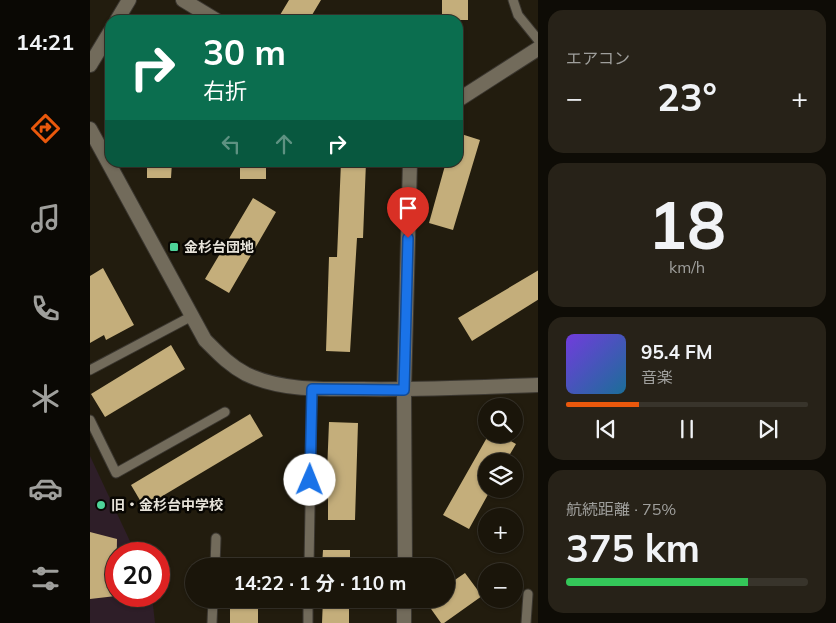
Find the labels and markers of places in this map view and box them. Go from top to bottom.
pin [387,187,429,238]
place label: 金杉台団地 [184,238,254,256]
marker: 金杉台団地 [168,241,180,253]
place label: 旧・金杉台中学校 [111,496,223,514]
marker: 旧・金杉台中学校 [95,499,107,511]

